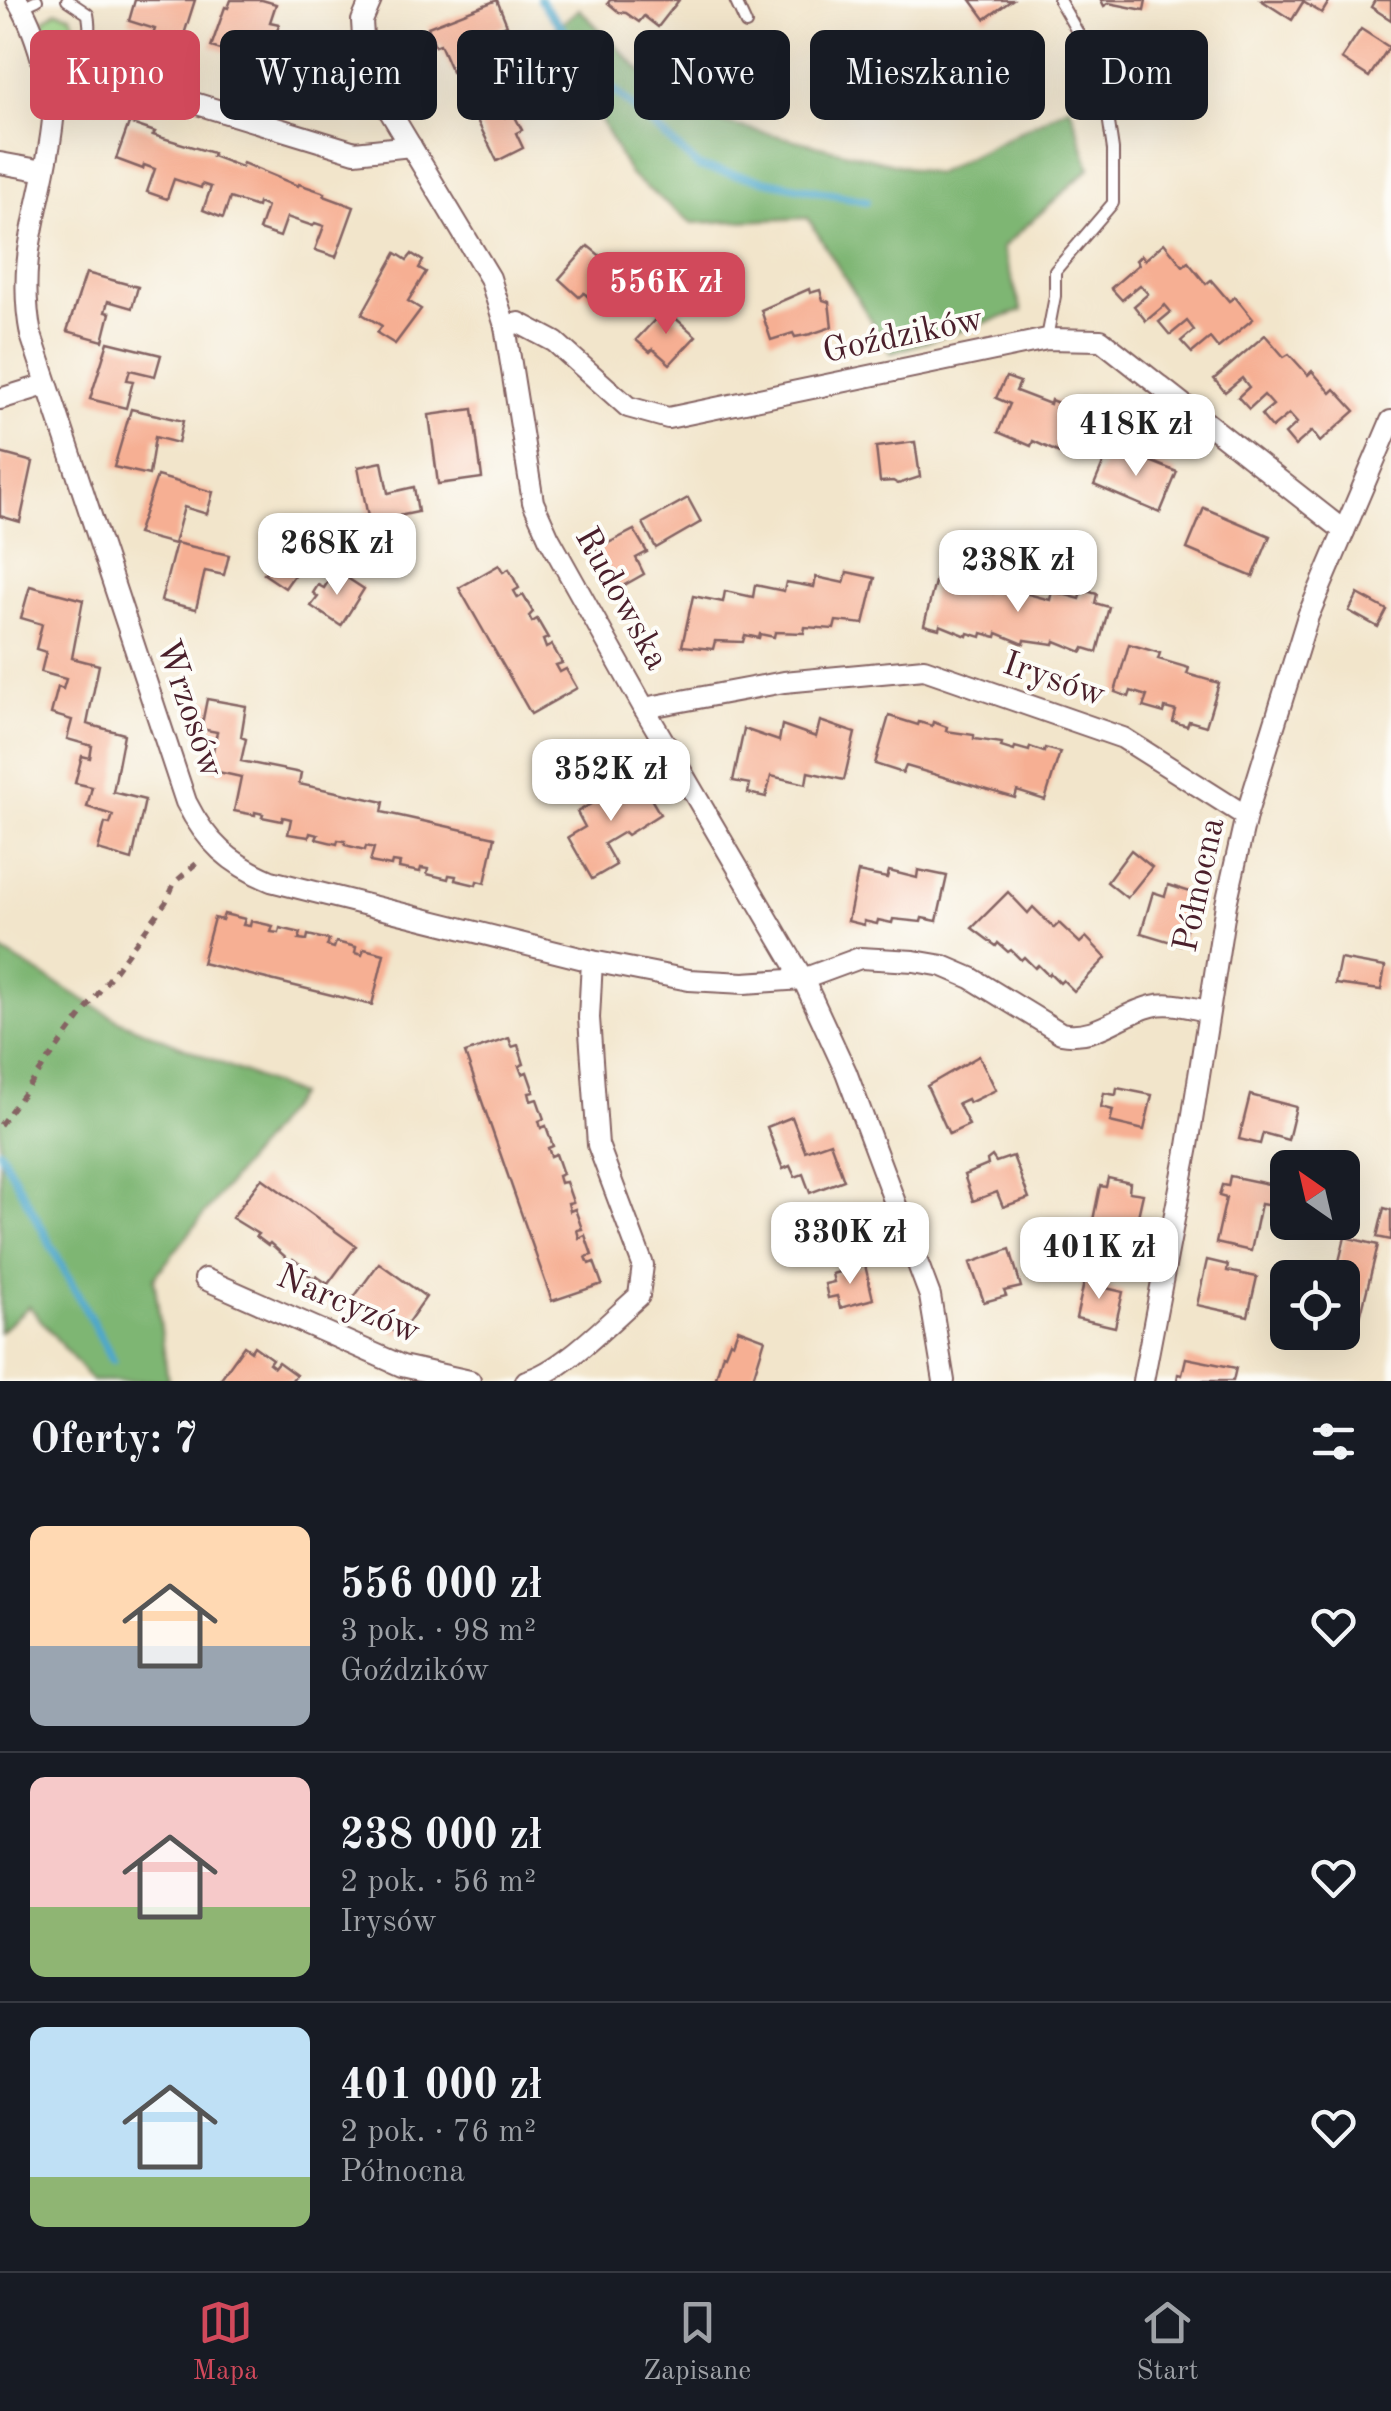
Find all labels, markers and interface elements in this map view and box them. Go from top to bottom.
chip: Kupno [30,30,200,120]
chip: Wynajem [220,30,437,120]
chip: Filtry [457,30,614,120]
chip: Nowe [634,30,790,120]
chip: Mieszkanie [810,30,1045,120]
chip: Dom [1065,30,1208,120]
pin: 556K zł [574,252,758,337]
text: 556K zł [609,268,723,300]
street label: Goździków [820,302,986,370]
pin: 418K zł [1044,394,1228,479]
text: 418K zł [1079,410,1193,442]
pin: 268K zł [245,513,429,598]
street label: Rudowska [568,522,674,676]
text: 268K zł [280,529,394,561]
pin: 238K zł [926,530,1110,615]
text: 238K zł [961,546,1075,578]
street label: Wrzosów [149,635,229,783]
street label: Irysów [998,646,1110,714]
pin: 352K zł [519,739,703,824]
text: 352K zł [554,755,668,787]
street label: Północna [1169,814,1231,956]
north arrow [1270,1150,1360,1240]
map controls [1270,1150,1360,1350]
pin: 330K zł [758,1202,942,1287]
pin: 401K zł [1007,1217,1191,1302]
text: 330K zł [793,1218,907,1250]
text: 401K zł [1042,1233,1156,1265]
street label: Narcyzów [271,1259,425,1351]
button: locate [1270,1260,1360,1350]
icon: filters [1306,1414,1361,1469]
text: Oferty: 7 [30,1420,198,1462]
text: 556 000 zł [340,1565,542,1607]
icon: home [110,1566,230,1686]
icon: heart [1306,1599,1361,1654]
text: 3 pok. · 98 m² [340,1616,536,1648]
text: Goździków [340,1656,489,1688]
text: 238 000 zł [340,1816,542,1858]
icon: home [110,1817,230,1937]
icon: heart [1306,1850,1361,1905]
text: 2 pok. · 56 m² [340,1867,536,1899]
text: Irysów [340,1907,437,1939]
text: 401 000 zł [340,2066,542,2108]
icon: home [110,2067,230,2187]
icon: heart [1306,2100,1361,2155]
text: 2 pok. · 76 m² [340,2117,536,2149]
text: Północna [340,2157,465,2189]
tab: Mapa [192,2295,258,2390]
tab: Zapisane [643,2295,751,2390]
tab: Start [1136,2295,1198,2390]

